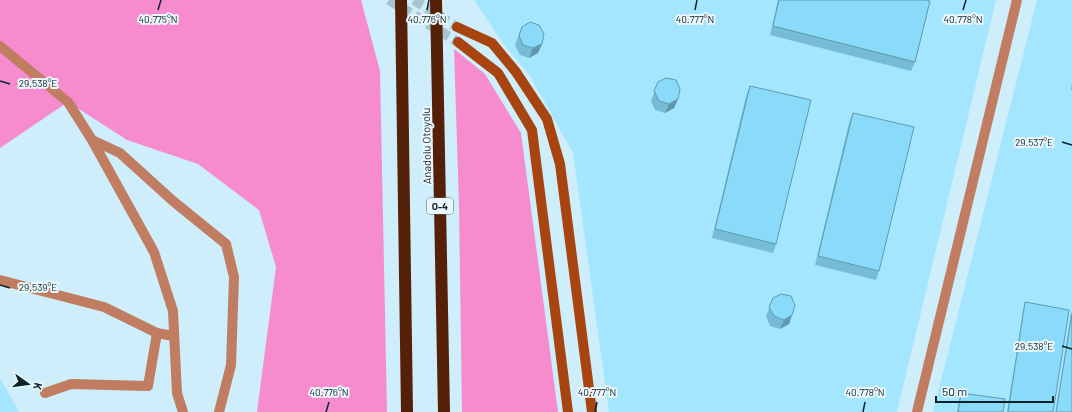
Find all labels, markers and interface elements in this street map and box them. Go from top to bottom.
text: 40.775°N [138,13,178,25]
text: 40.776°N [407,13,447,25]
text: 40.777°N [676,13,714,25]
text: 40.778°N [943,13,983,25]
text: 29.538°E [19,77,57,89]
street label: Anadolu Otoyolu [419,107,433,184]
text: 29.537°E [1015,136,1053,148]
road number: O-4 [427,198,453,214]
text: 29.539°E [19,281,57,293]
text: 29.538°E [1015,340,1053,352]
north arrow [8,364,48,404]
scale bar [936,378,1053,404]
text: K [31,382,45,392]
text: 50 m [942,384,967,398]
text: 40.776°N [309,386,349,398]
text: 40.777°N [578,386,616,398]
text: 40.778°N [845,386,885,398]

